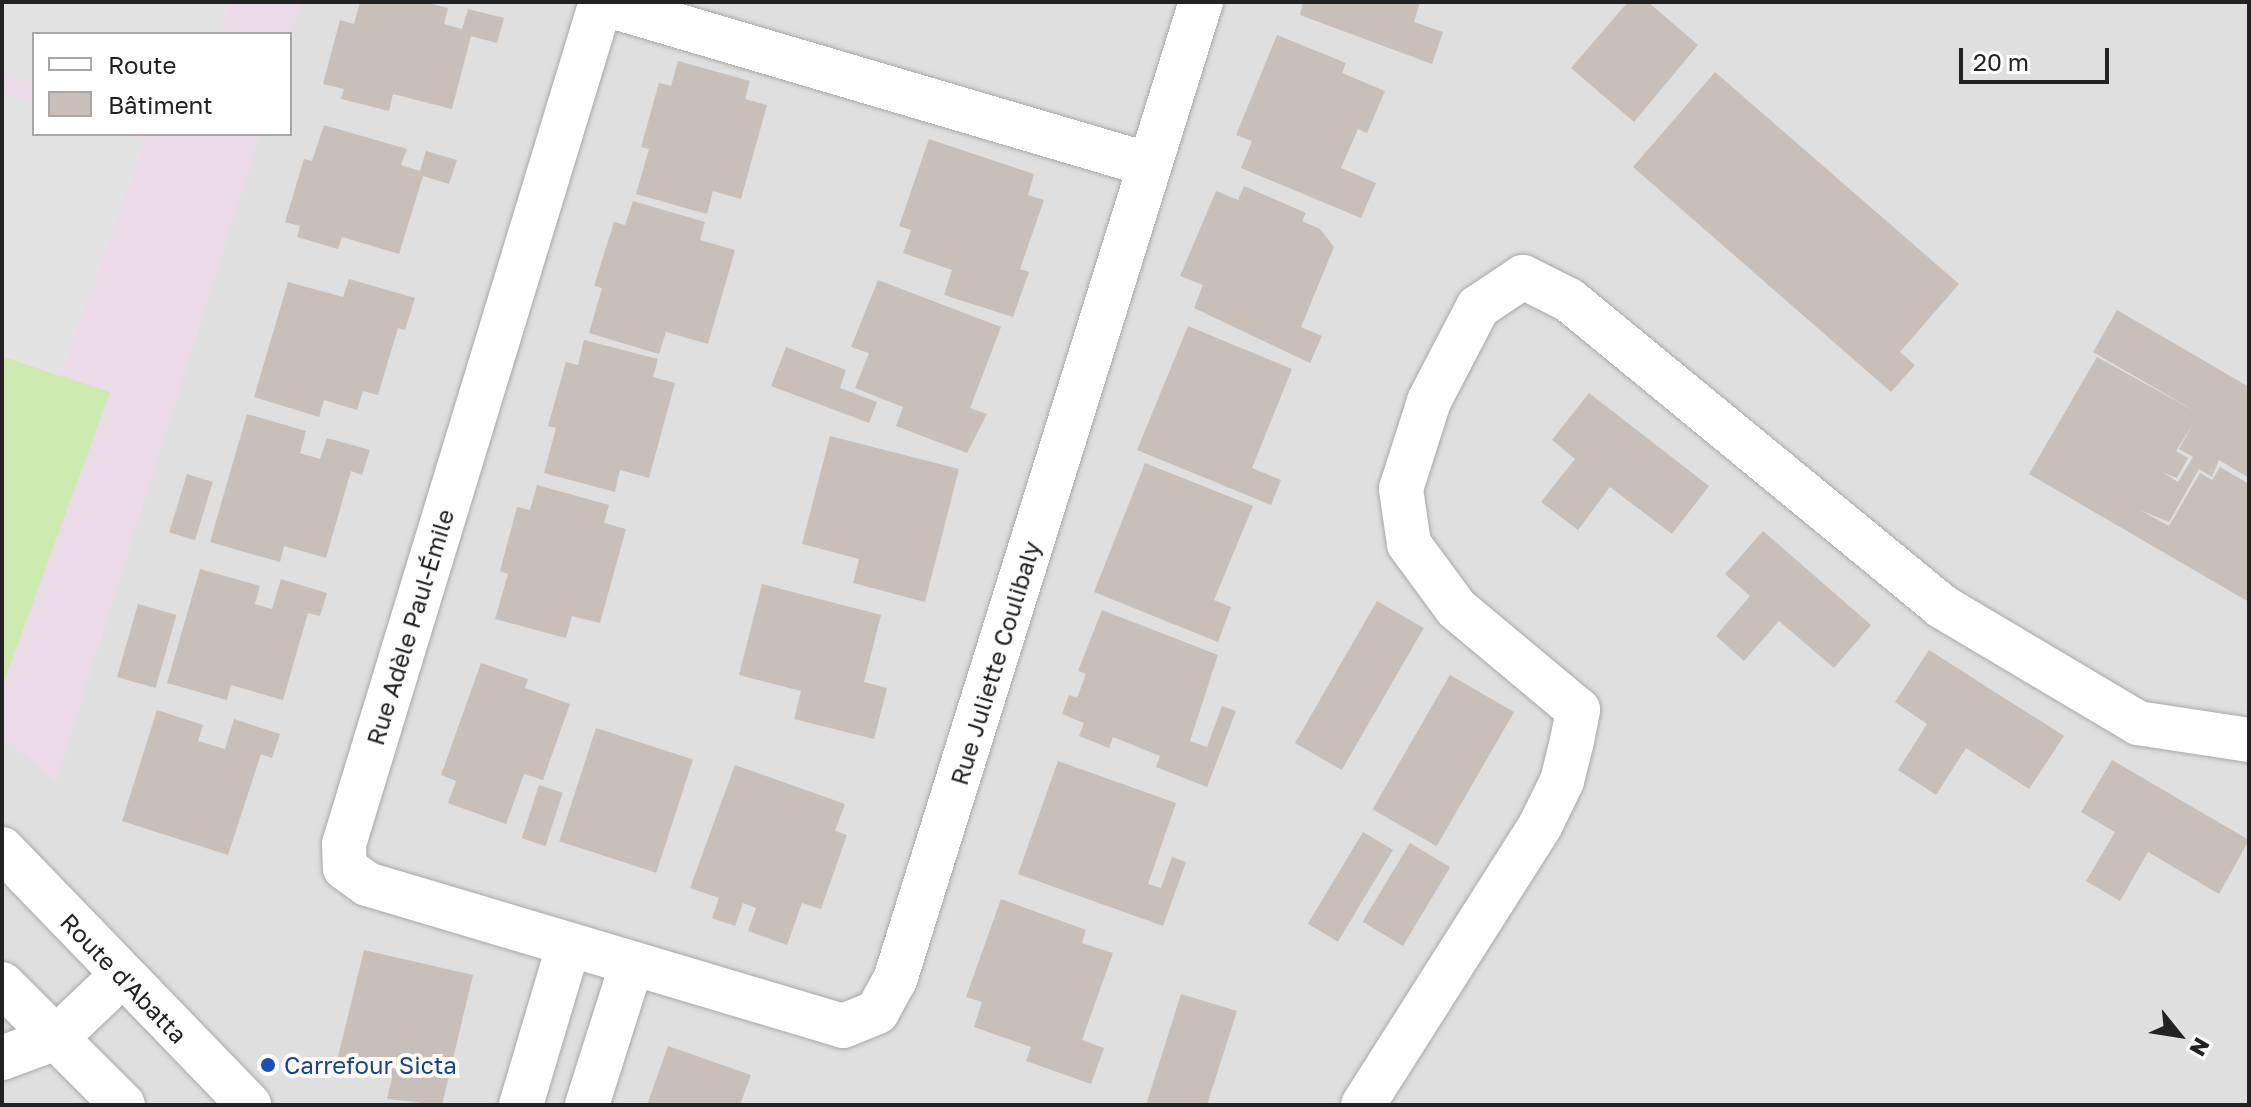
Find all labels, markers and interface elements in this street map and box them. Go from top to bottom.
legend [32,32,292,136]
scale bar [1963,32,2113,82]
text: 20 m [1973,47,2029,76]
text: Route [108,50,177,79]
text: Bâtiment [108,90,213,119]
street label: Rue Adèle Paul-Émile [360,506,460,748]
street label: Rue Juliette Coulibaly [944,538,1046,788]
street label: Route d'Abatta [55,907,193,1049]
north arrow [2139,995,2219,1075]
text: N [2184,1033,2216,1061]
place label: Carrefour Sicta [284,1051,457,1079]
marker: Carrefour Sicta [259,1056,277,1074]

